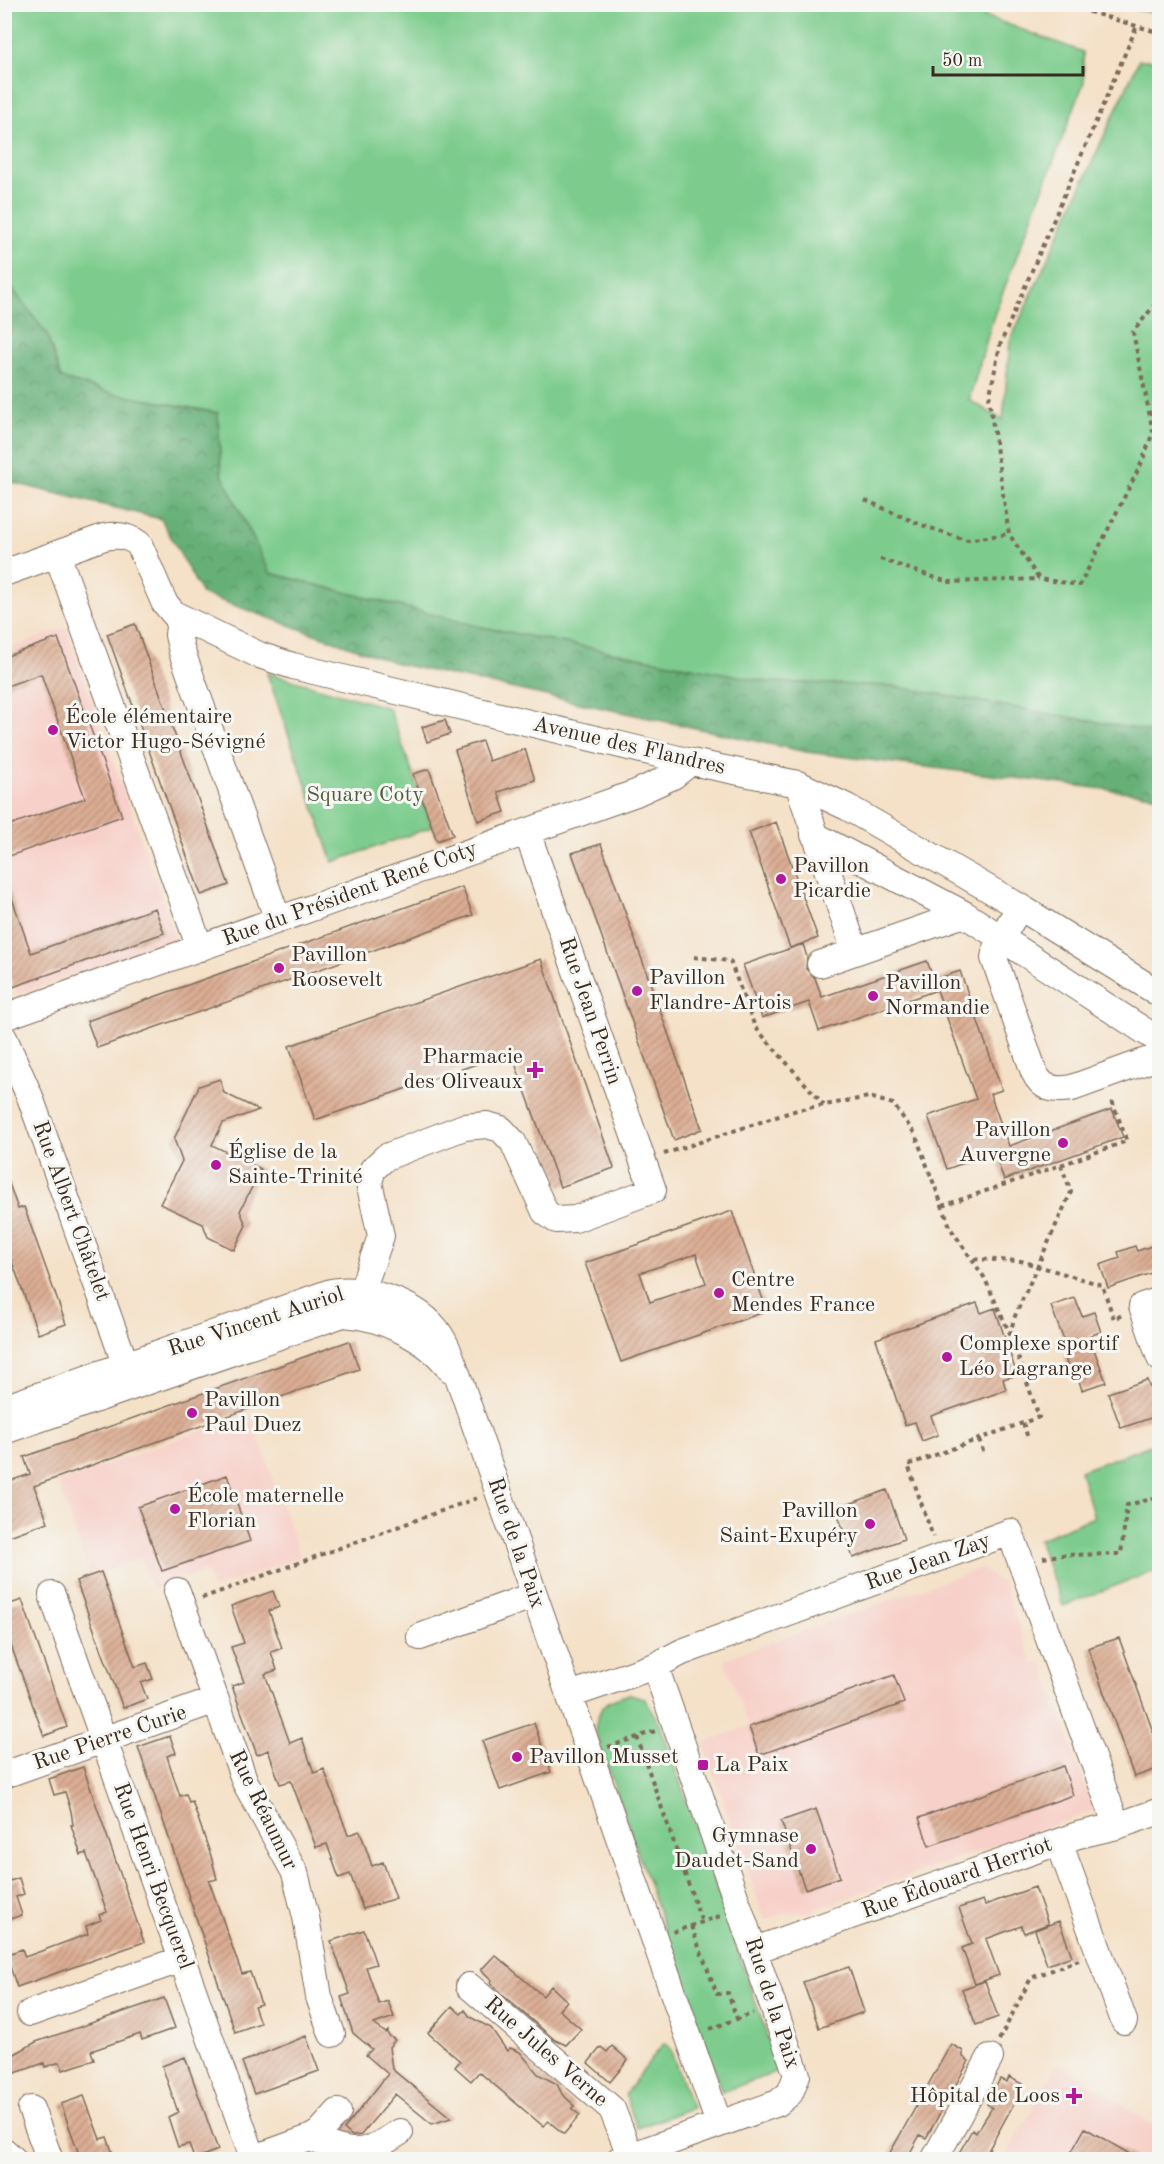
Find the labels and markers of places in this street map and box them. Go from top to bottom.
place label: École élémentaire Victor Hugo-Sévigné [65,703,266,753]
marker: École élémentaire Victor Hugo-Sévigné [46,723,60,737]
place label: Pavillon Picardie [793,855,871,902]
marker: Pavillon Picardie [774,872,788,886]
place label: Pavillon Roosevelt [291,944,383,991]
marker: Pavillon Roosevelt [272,961,286,975]
place label: Pavillon Flandre-Artois [649,967,791,1014]
place label: Pavillon Normandie [885,972,990,1019]
marker: Pavillon Flandre-Artois [630,984,644,998]
marker: Pavillon Normandie [866,989,880,1003]
place label: Pharmacie des Oliveaux [404,1046,523,1093]
marker: Pharmacie des Oliveaux [528,1063,542,1077]
place label: Pavillon Auvergne [959,1119,1051,1166]
marker: Pavillon Auvergne [1056,1136,1070,1150]
place label: Église de la Sainte-Trinité [228,1138,363,1188]
marker: Église de la Sainte-Trinité [209,1158,223,1172]
place label: Centre Mendes France [731,1269,875,1316]
marker: Centre Mendes France [712,1286,726,1300]
place label: Complexe sportif Léo Lagrange [959,1333,1119,1380]
marker: Complexe sportif Léo Lagrange [940,1350,954,1364]
place label: Pavillon Paul Duez [204,1389,301,1436]
marker: Pavillon Paul Duez [185,1406,199,1420]
place label: École maternelle Florian [187,1482,344,1532]
place label: Pavillon Saint-Exupéry [719,1500,858,1547]
marker: École maternelle Florian [168,1502,182,1516]
marker: Pavillon Saint-Exupéry [863,1517,877,1531]
place label: Pavillon Musset [529,1746,679,1768]
marker: Pavillon Musset [510,1750,524,1764]
place label: La Paix [715,1754,789,1776]
marker: La Paix [696,1758,710,1772]
place label: Gymnase Daudet-Sand [674,1825,799,1872]
marker: Gymnase Daudet-Sand [804,1842,818,1856]
place label: Hôpital de Loos [910,2085,1060,2107]
marker: Hôpital de Loos [1065,2087,1083,2105]

